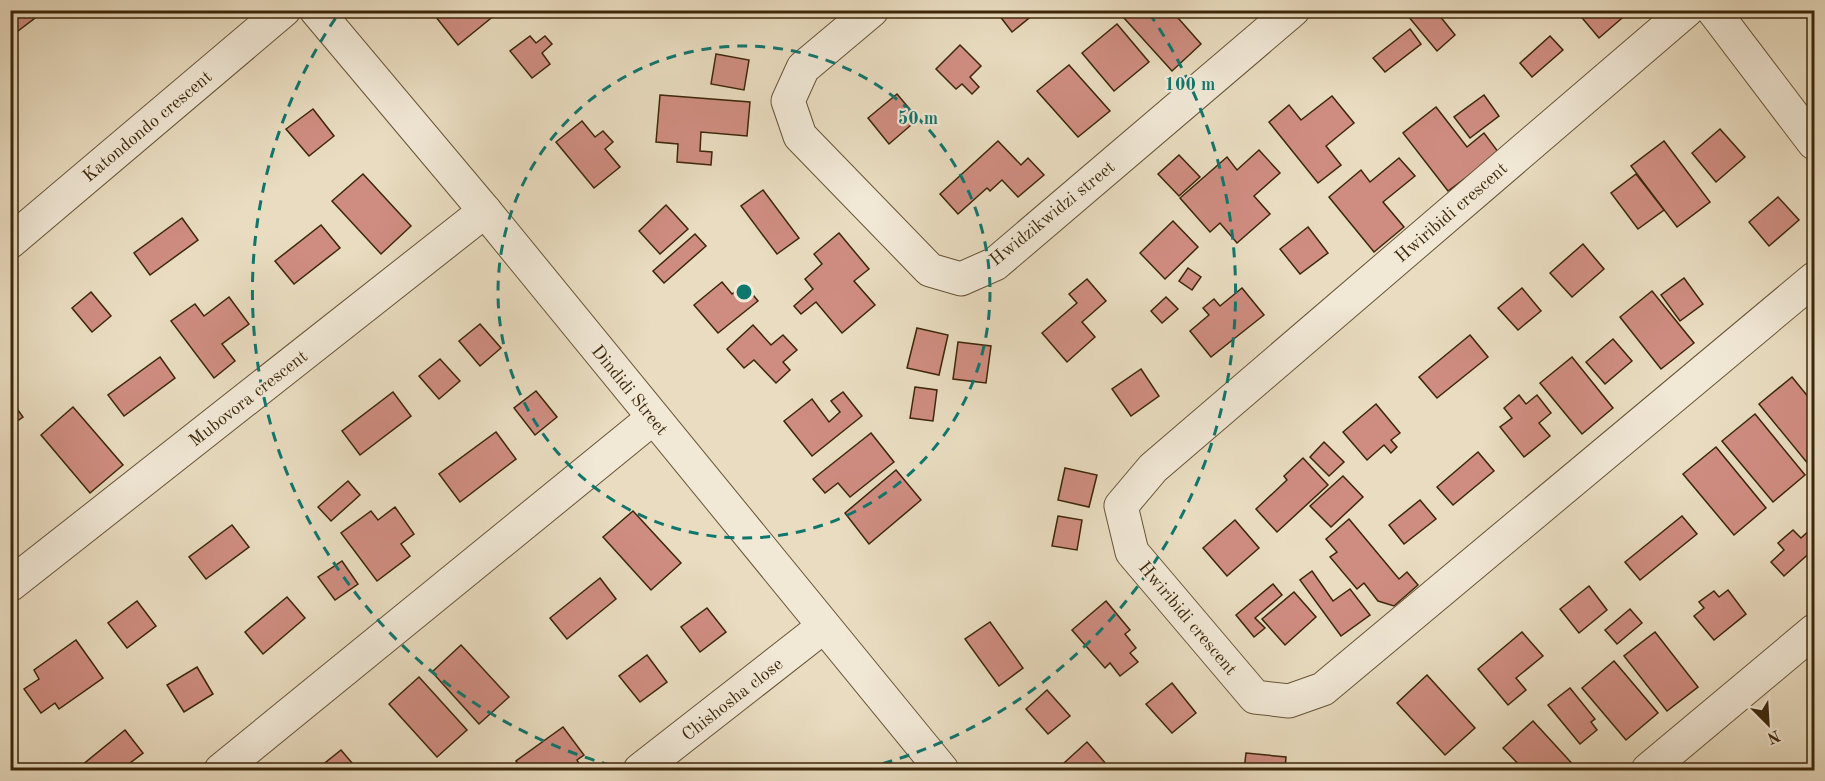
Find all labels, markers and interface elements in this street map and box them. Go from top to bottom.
street label: Katondondo crescent [80,68,216,186]
text: 100 m [1165,76,1215,94]
text: 50 m [898,110,938,128]
street label: Hwidzikwidzi street [987,158,1119,270]
street label: Hwiribidi crescent [1392,159,1511,266]
centre of rings [734,282,754,302]
street label: Dindidi Street [588,342,671,439]
street label: Mubovora crescent [186,347,311,450]
street label: Hwiribidi crescent [1135,558,1240,679]
street label: Chishosha close [679,655,786,745]
north arrow [1738,694,1798,754]
text: N [1764,726,1782,746]

